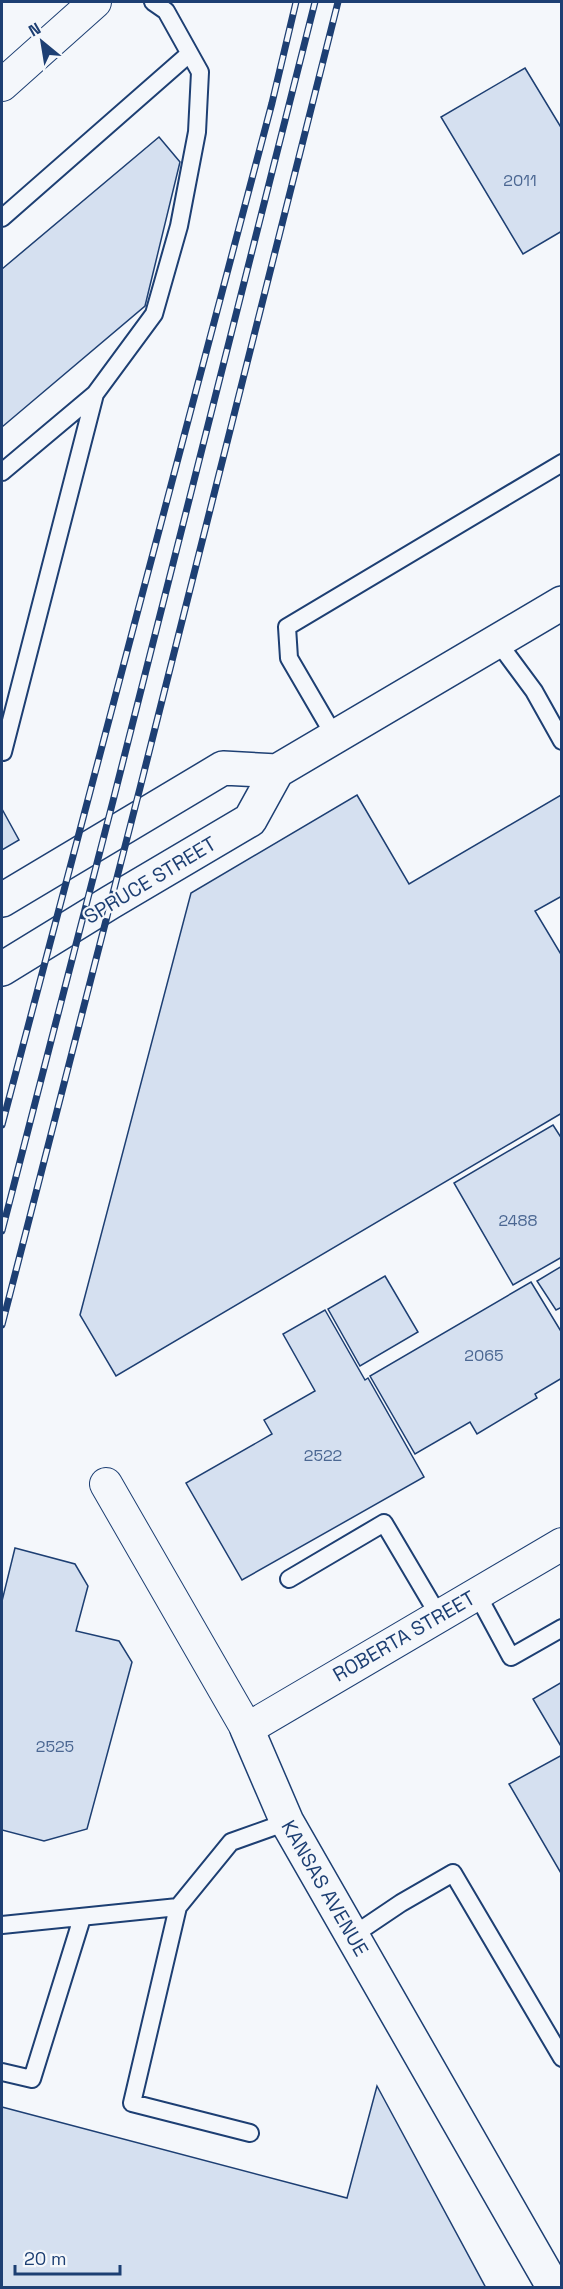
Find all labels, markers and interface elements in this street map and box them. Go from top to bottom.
north arrow [12,12,72,72]
text: N [25,18,45,41]
house number: 2011 [503,170,537,191]
street label: SPRUCE STREET [79,830,221,930]
house number: 2488 [498,1210,538,1231]
house number: 2065 [464,1345,504,1366]
house number: 2522 [304,1445,342,1466]
street label: ROBERTA STREET [328,1585,480,1687]
house number: 2525 [36,1736,74,1757]
street label: KANSAS AVENUE [275,1815,375,1961]
scale bar [15,2238,120,2276]
text: 20 m [24,2247,67,2270]

